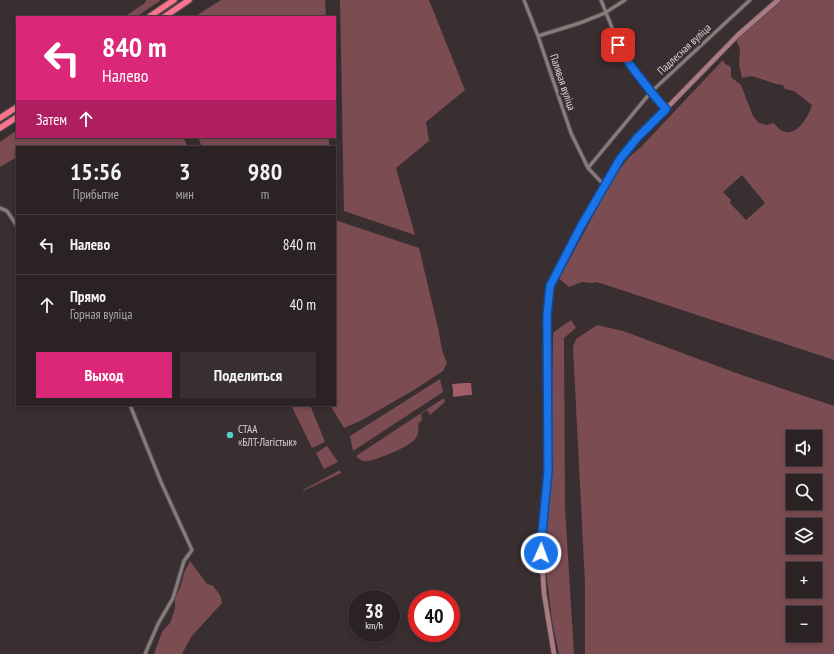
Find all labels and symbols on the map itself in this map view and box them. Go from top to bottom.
street label: Падлесная вуліца [654,21,714,77]
pin [601,28,635,62]
street label: Палявая вуліца [547,52,579,112]
place label: СТАА «БЛТ-Лагістык» [238,422,297,449]
marker: СТАА «БЛТ-Лагістык» [225,430,235,440]
position arrow [520,532,562,574]
speed limit sign: 40 [408,590,460,642]

